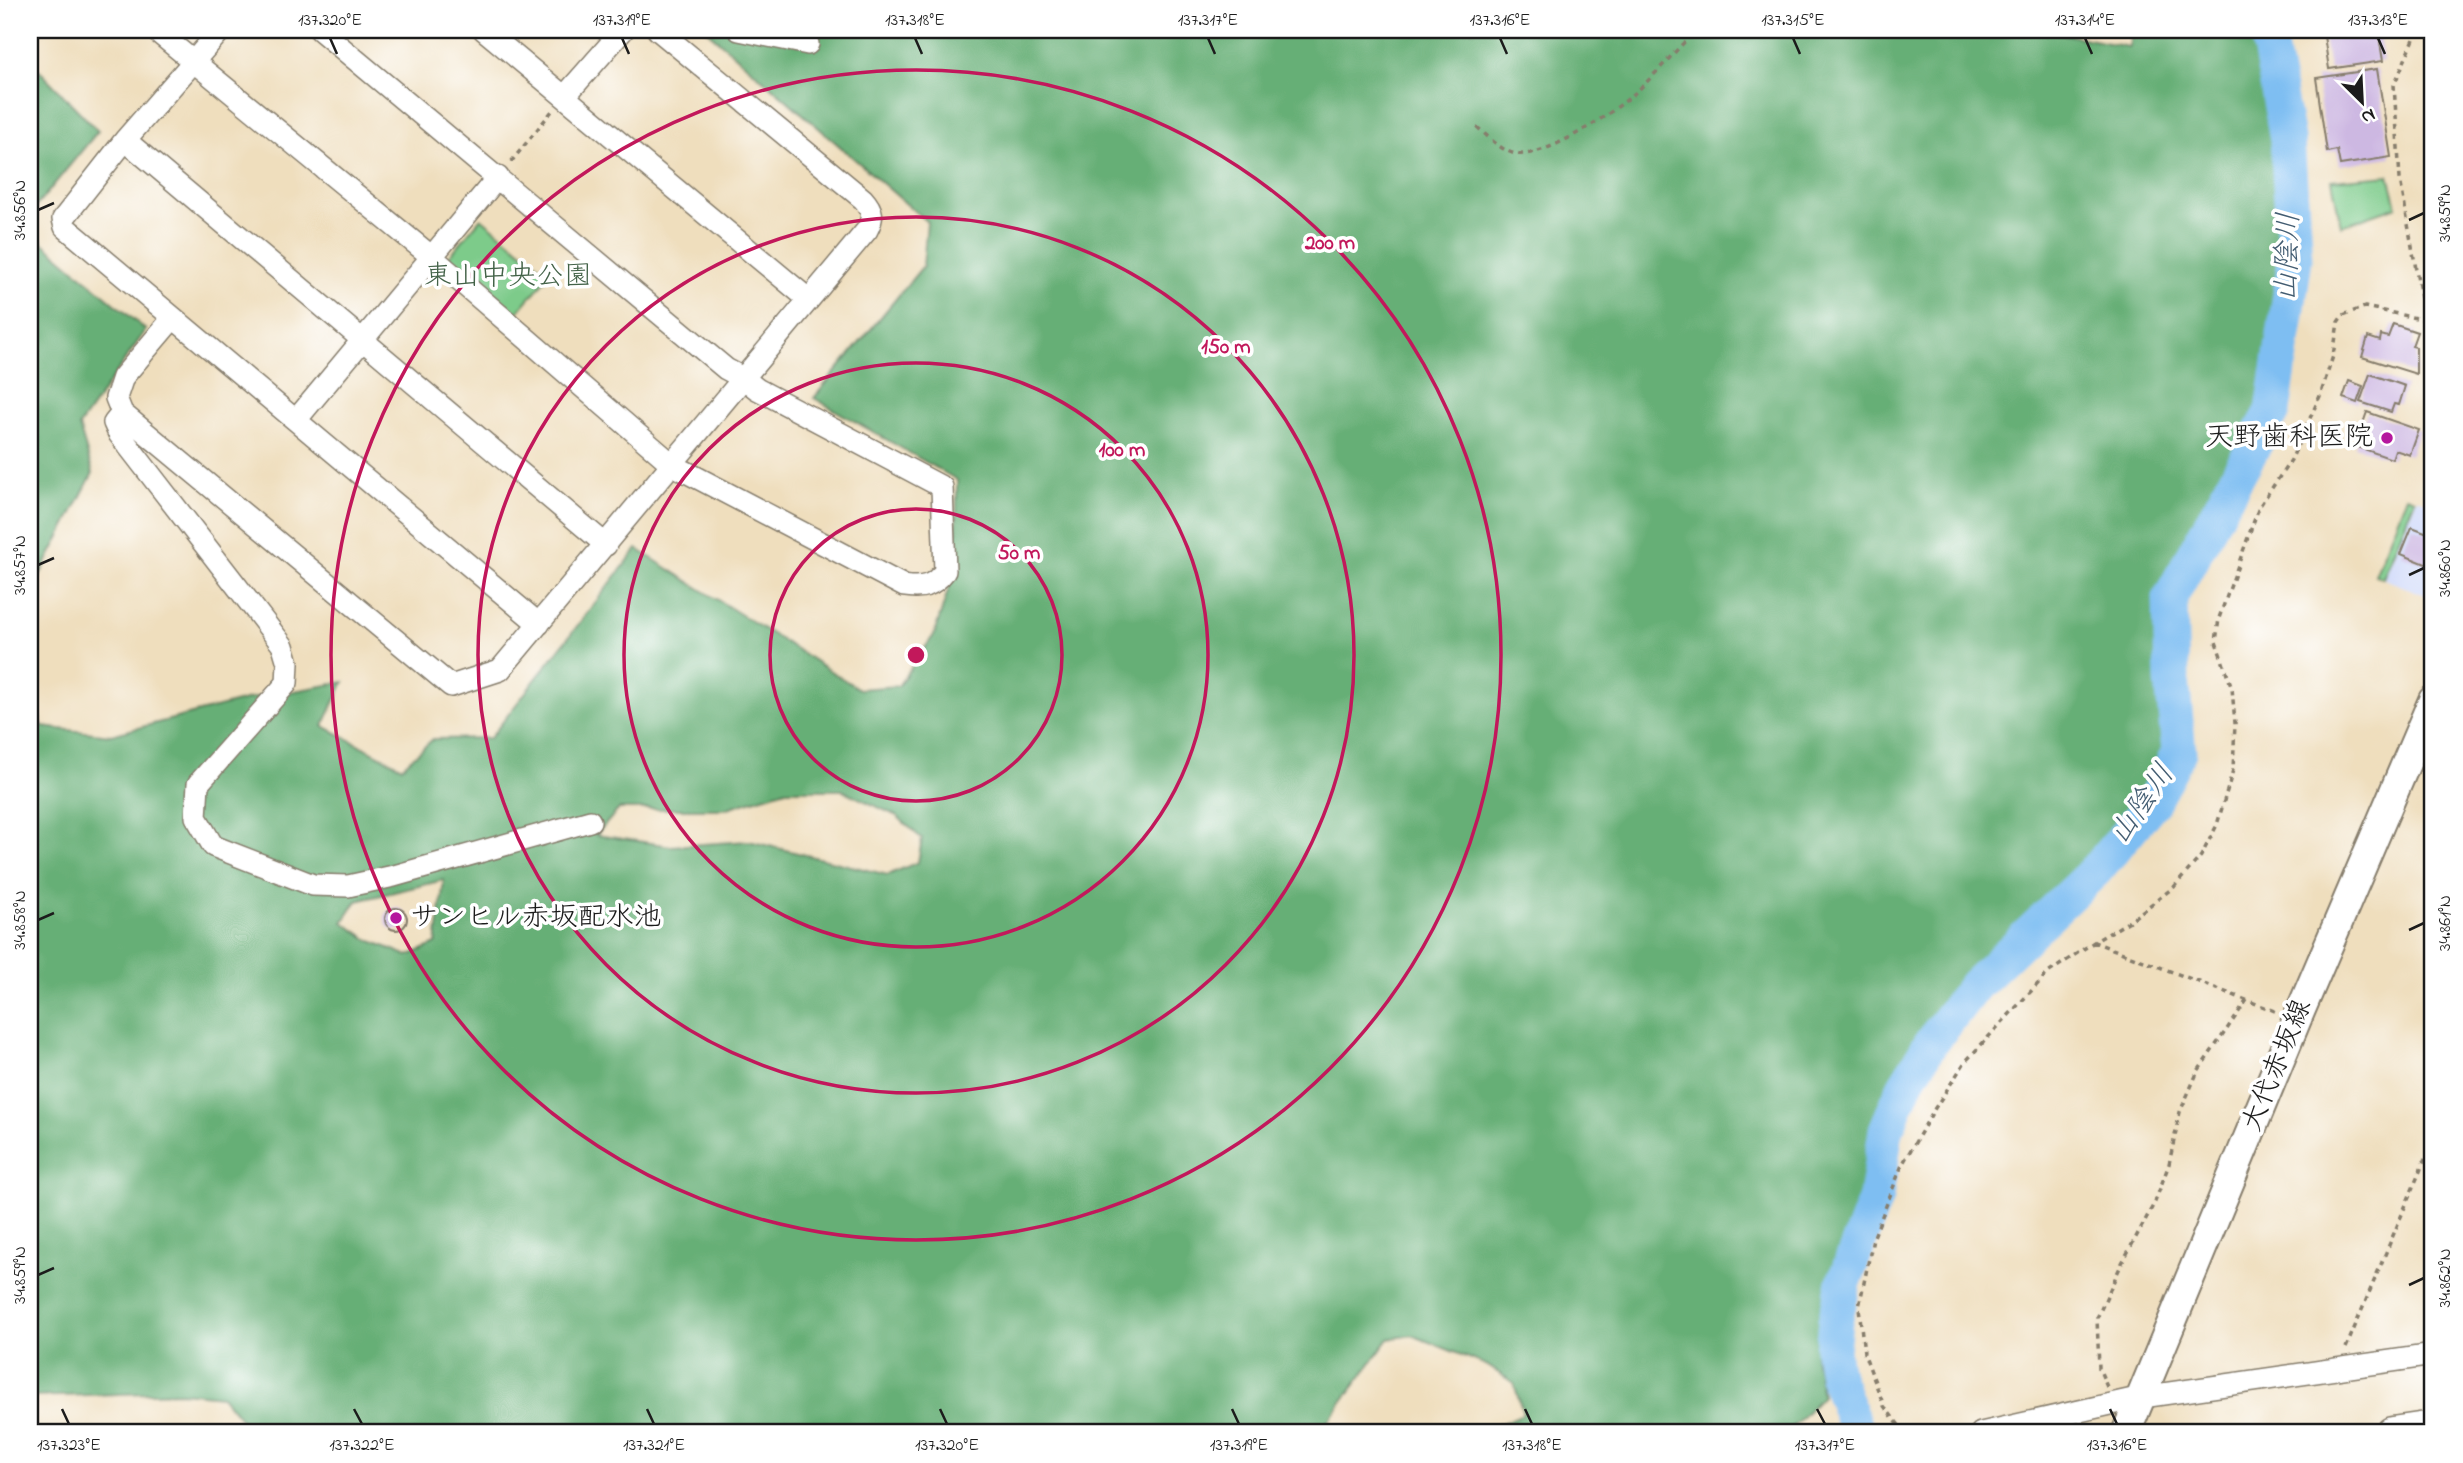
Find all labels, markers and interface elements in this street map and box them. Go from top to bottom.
text: 137.320°E [298,8,362,34]
text: 137.319°E [593,8,651,34]
text: 137.318°E [885,8,945,34]
text: 137.317°E [1178,8,1238,34]
text: 137.316°E [1469,8,1531,34]
text: 137.315°E [1761,8,1825,34]
text: 137.314°E [2055,8,2115,34]
text: 137.313°E [2348,8,2408,34]
north arrow [2326,66,2396,136]
text: N [2356,100,2379,130]
text: 34.856°N [8,180,34,240]
text: 34.859°N [2433,184,2459,242]
water label: 山陰川 [2265,211,2313,303]
text: 200 m [1304,229,1355,259]
park label: 東山中央公園 [424,257,592,298]
text: 150 m [1201,333,1251,363]
place label: 天野歯科医院 [2205,418,2373,459]
marker: 天野歯科医院 [2379,430,2395,446]
text: 100 m [1099,436,1145,466]
text: 34.857°N [8,535,34,595]
text: 50 m [998,539,1040,569]
text: 34.860°N [2433,539,2459,597]
centre of rings [904,643,928,667]
water label: 山陰川 [2099,756,2187,854]
text: 34.858°N [8,890,34,950]
text: 34.861°N [2433,895,2459,951]
place label: サンヒル赤坂配水池 [410,898,661,939]
marker: サンヒル赤坂配水池 [388,910,404,926]
street label: 大代赤坂線 [2233,993,2323,1139]
text: 34.859°N [8,1246,34,1304]
text: 34.862°N [2433,1248,2459,1308]
text: 137.323°E [37,1433,101,1459]
text: 137.322°E [329,1433,395,1459]
text: 137.321°E [623,1433,685,1459]
text: 137.320°E [915,1433,979,1459]
text: 137.319°E [1210,1433,1268,1459]
text: 137.318°E [1502,1433,1562,1459]
text: 137.317°E [1795,1433,1855,1459]
text: 137.316°E [2086,1433,2148,1459]

